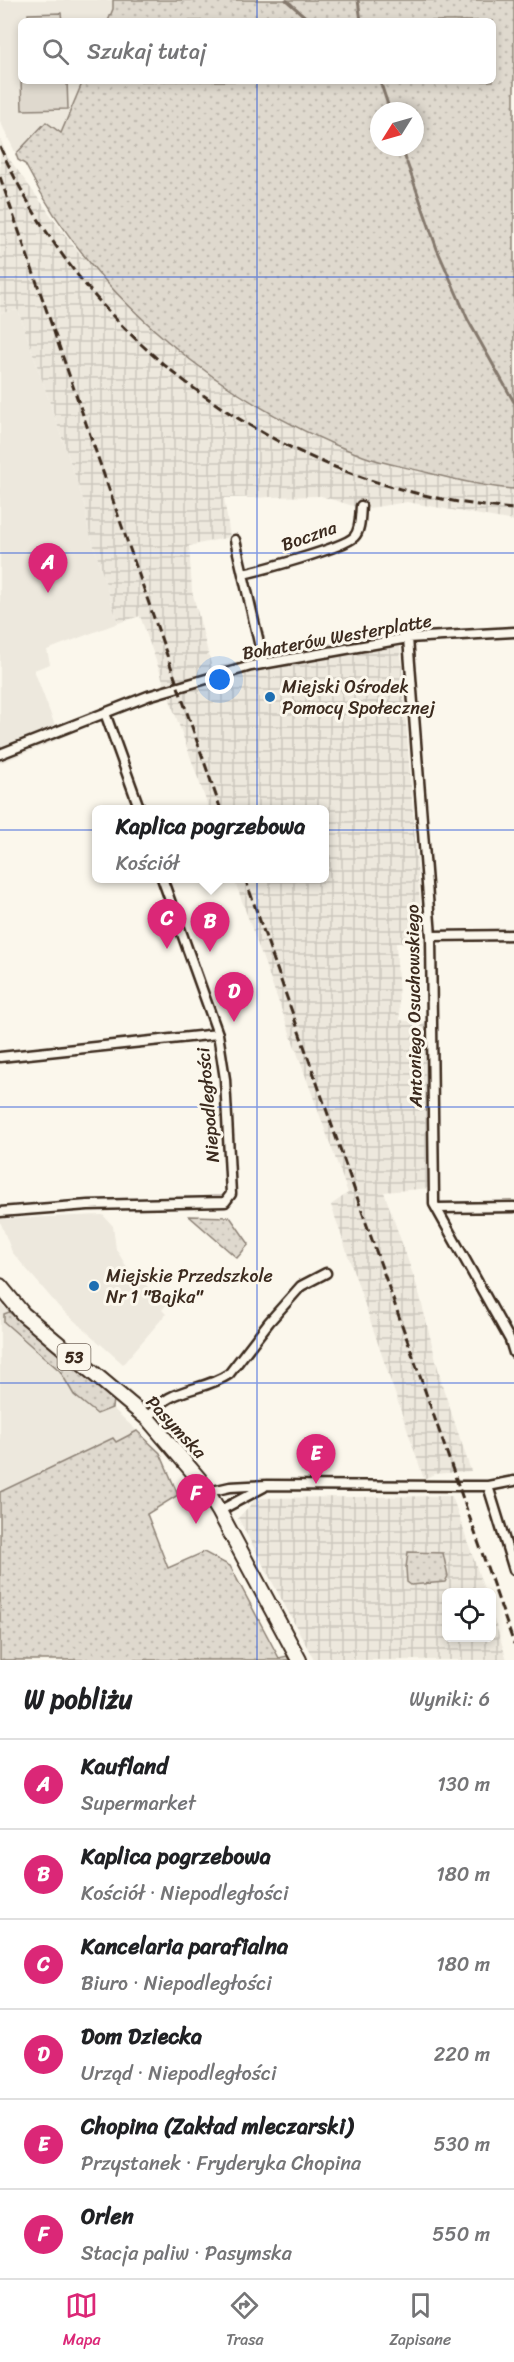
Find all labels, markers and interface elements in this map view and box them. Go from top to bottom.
search box [18,18,496,84]
text: Szukaj tutaj [87,32,206,71]
icon: search [39,35,72,68]
north arrow [370,102,424,156]
street label: Boczna [277,511,342,560]
pin: A [28,544,68,593]
street label: Bohaterów Westerplatte [240,605,434,669]
your location [205,665,234,694]
place label: Miejski Ośrodek Pomocy Społecznej [282,671,435,724]
marker: Miejski Ośrodek Pomocy Społecznej [263,690,277,704]
popup [92,805,329,883]
text: Kaplica pogrzebowa [116,807,305,846]
text: Kościół [116,846,179,881]
pin: C [148,900,186,949]
pin: B [190,902,230,952]
street label: Antoniego Osuchowskiego [396,904,432,1109]
pin: D [214,972,254,1022]
street label: Niepodległości [187,1045,229,1164]
place label: Miejskie Przedszkole Nr 1 "Bajka" [106,1260,273,1313]
marker: Miejskie Przedszkole Nr 1 "Bajka" [87,1279,101,1293]
road number: 53 [58,1344,90,1370]
street label: Pasymska [138,1387,215,1467]
pin: E [296,1434,336,1484]
pin: F [176,1474,216,1524]
map controls [442,1588,496,1642]
button: locate [442,1588,496,1642]
text: W pobliżu [24,1676,133,1722]
text: Wyniki: 6 [409,1682,490,1717]
text: Kaufland [81,1747,168,1786]
text: A [37,1767,50,1802]
text: 130 m [437,1767,490,1802]
text: Supermarket [81,1786,196,1821]
text: Kaplica pogrzebowa [81,1837,271,1876]
text: B [37,1857,50,1892]
text: 180 m [436,1857,490,1892]
text: Kościół · Niepodległości [81,1876,289,1911]
text: Kancelaria parafialna [81,1927,288,1966]
text: C [37,1947,50,1982]
text: 180 m [436,1947,490,1982]
text: Biuro · Niepodległości [81,1966,272,2001]
text: Dom Dziecka [81,2017,202,2056]
text: D [38,2037,49,2072]
text: 220 m [434,2037,490,2072]
text: Urząd · Niepodległości [81,2056,276,2091]
text: Chopina (Zakład mleczarski) [81,2107,353,2146]
text: E [38,2127,49,2162]
text: 530 m [434,2127,490,2162]
text: Przystanek · Fryderyka Chopina [81,2146,361,2181]
text: Orlen [81,2197,134,2236]
text: F [38,2217,49,2252]
text: 550 m [432,2217,490,2252]
text: Stacja paliw · Pasymska [81,2236,292,2271]
tab: Mapa [63,2289,100,2354]
tab: Trasa [226,2289,264,2354]
tab: Zapisane [389,2289,451,2354]

